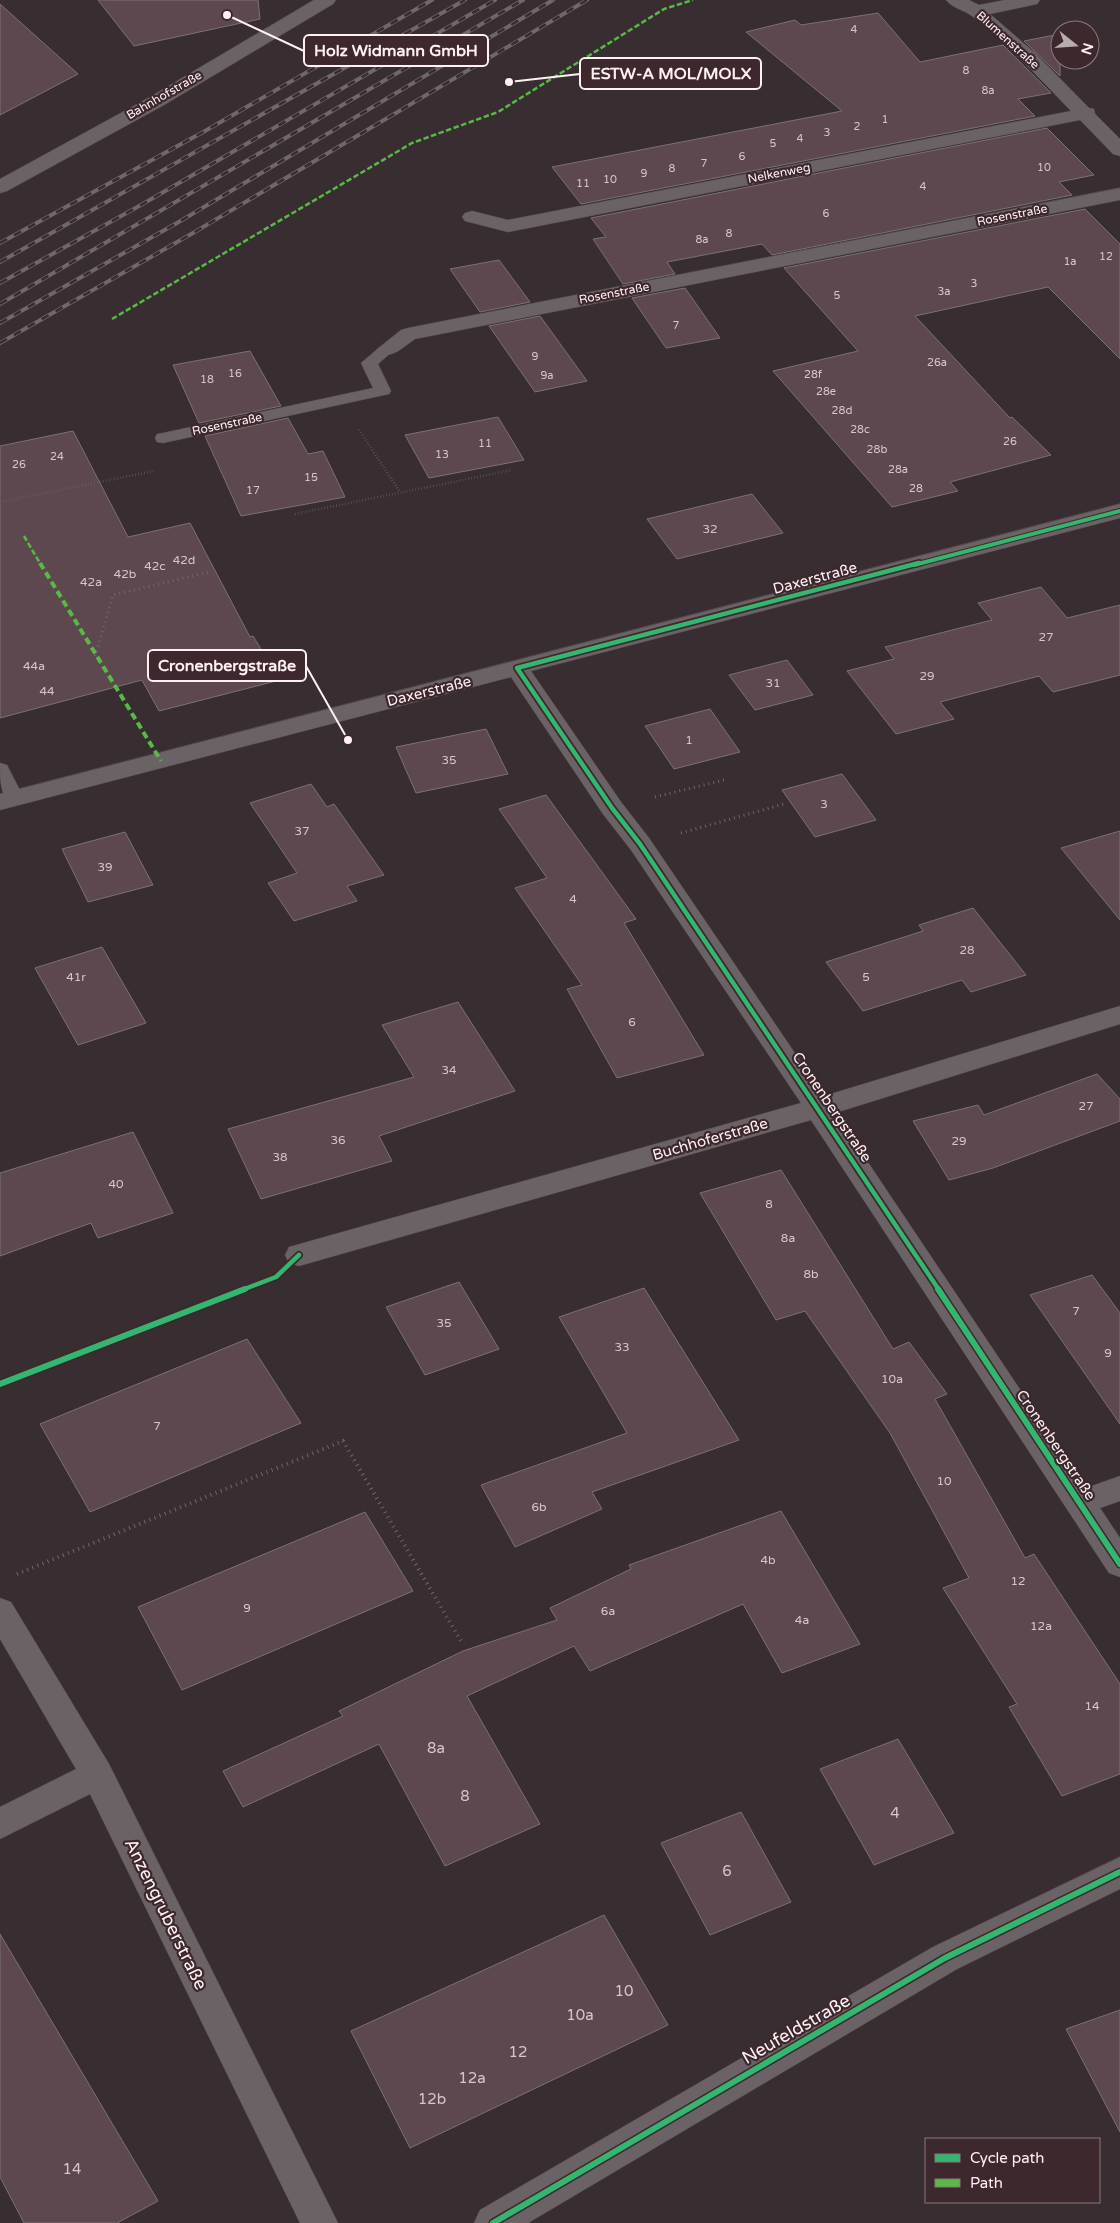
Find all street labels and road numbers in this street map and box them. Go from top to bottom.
street label: Blumenstraße [974,8,1042,72]
street label: Bahnhofstraße [124,68,204,122]
street label: Nelkenweg [747,160,811,186]
street label: Rosenstraße [976,201,1049,229]
street label: Rosenstraße [578,279,651,307]
street label: Rosenstraße [191,410,264,438]
street label: Daxerstraße [771,558,859,598]
street label: Daxerstraße [385,672,473,710]
street label: Cronenbergstraße [788,1048,876,1166]
street label: Buchhoferstraße [650,1114,770,1164]
street label: Cronenbergstraße [1012,1386,1100,1504]
street label: Anzengruberstraße [120,1835,212,1993]
street label: Neufeldstraße [738,1989,854,2069]

